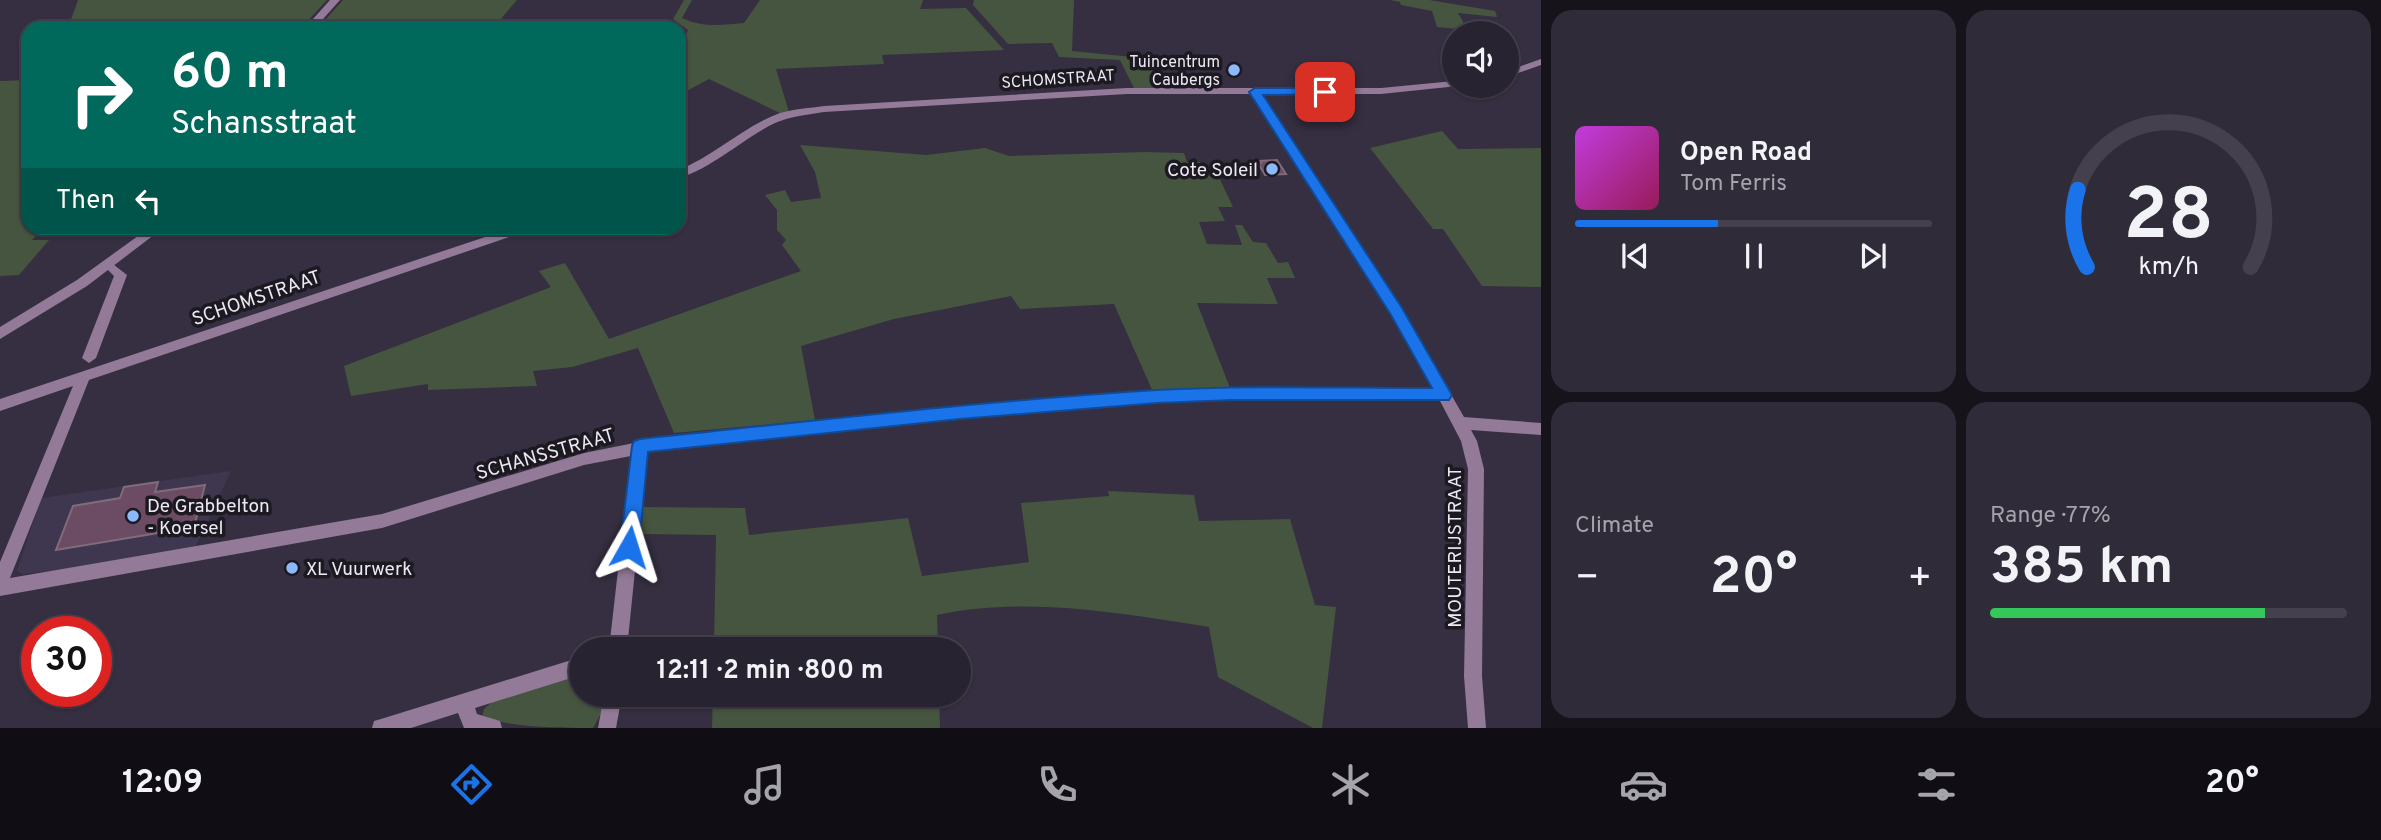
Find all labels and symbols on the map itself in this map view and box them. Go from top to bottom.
place label: Tuincentrum Caubergs [1129,53,1220,91]
marker: Tuincentrum Caubergs [1226,62,1242,78]
pin [1295,62,1355,122]
street label: SCHOMSTRAAT [1001,66,1115,94]
place label: Cote Soleil [1167,159,1258,183]
marker: Cote Soleil [1264,161,1280,177]
street label: SCHOMSTRAAT [189,266,324,332]
street label: SCHANSSTRAAT [474,424,617,486]
street label: MOUTERIJSTRAAT [1444,466,1468,628]
place label: De Grabbelton - Koersel [147,495,270,541]
marker: De Grabbelton - Koersel [125,508,141,524]
position arrow [592,510,666,584]
place label: XL Vuurwerk [306,558,412,582]
marker: XL Vuurwerk [284,560,300,576]
speed limit sign: 30 [21,616,112,707]

